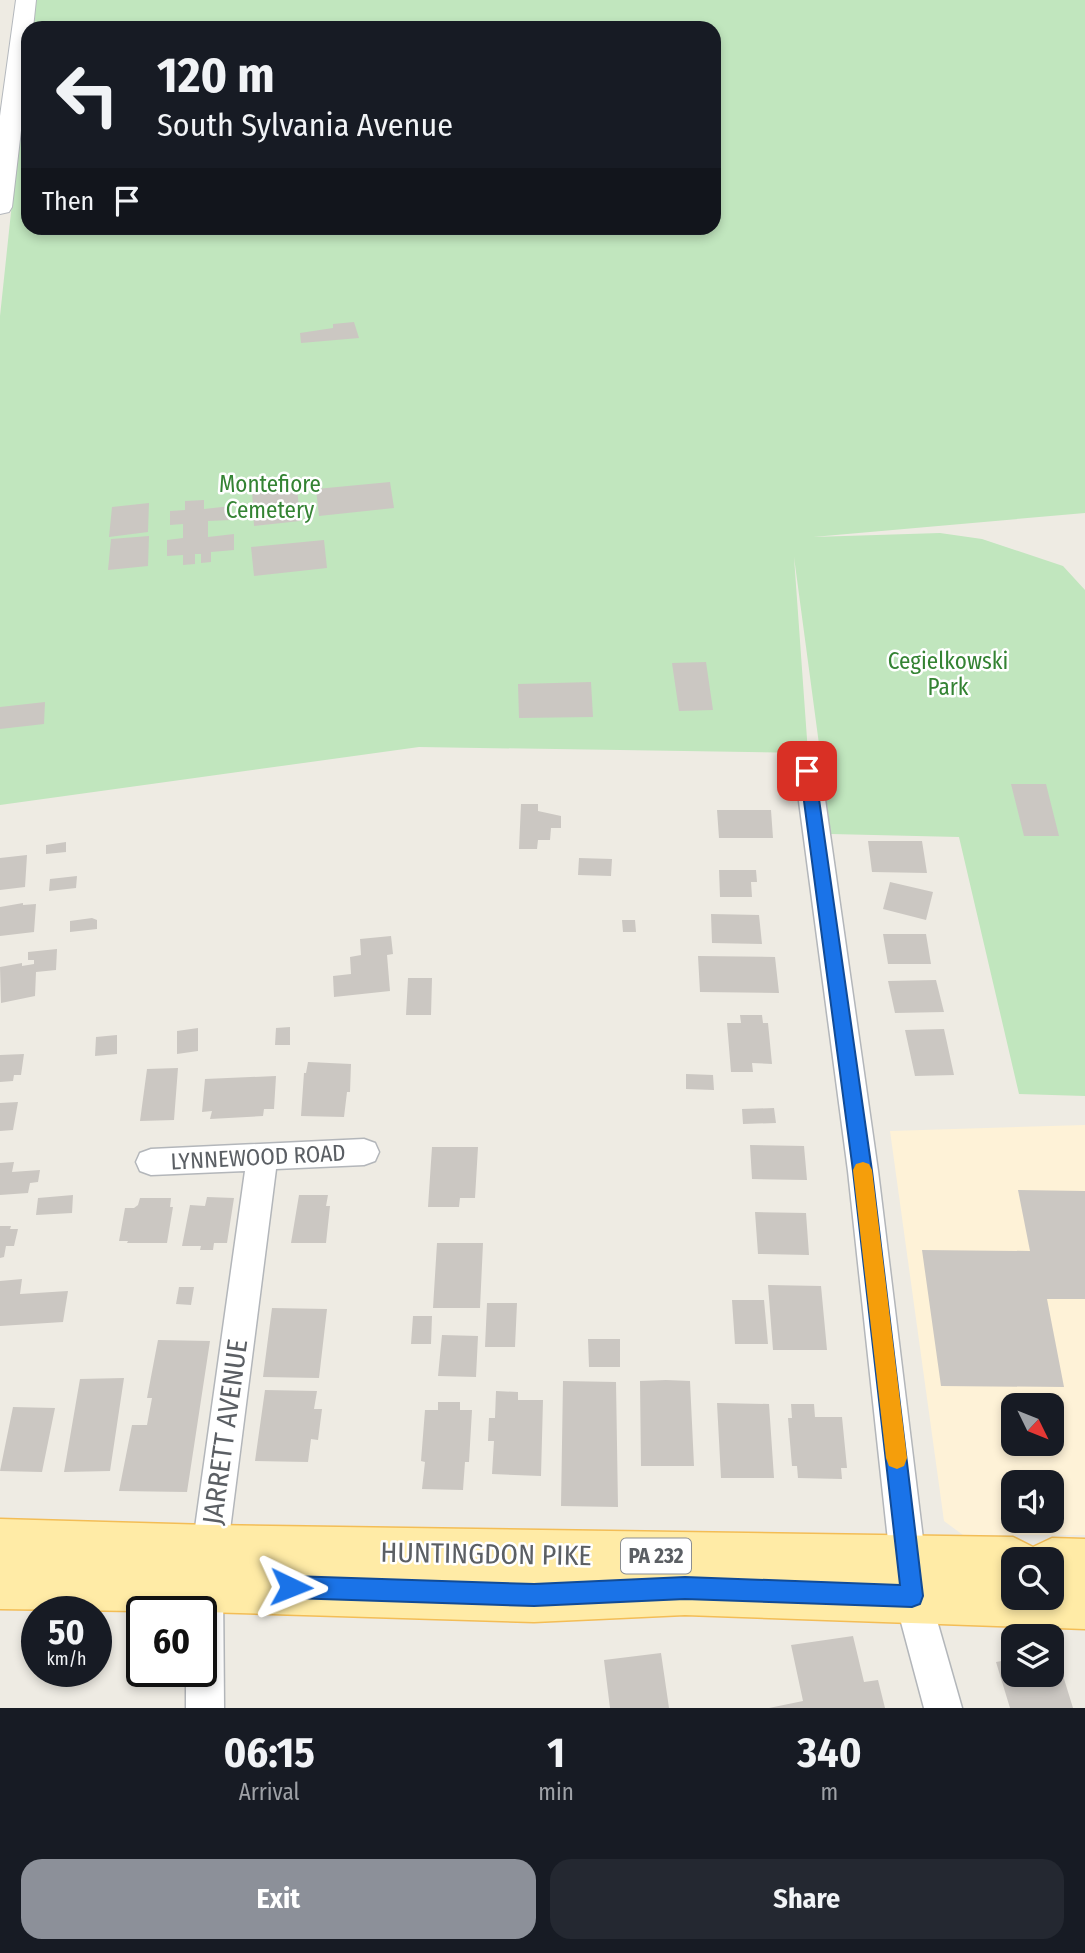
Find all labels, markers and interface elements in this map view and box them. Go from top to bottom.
text: 120 m [157,46,275,105]
icon: left [42,49,133,140]
text: South Sylvania Avenue [157,106,453,144]
icon: arrive [108,182,146,220]
text: Then [42,186,94,217]
park label: Montefiore Cemetery [219,470,321,524]
park label: Cegielkowski Park [888,647,1008,701]
pin [777,741,837,801]
icon: arrive [788,752,826,790]
street label: LYNNEWOOD ROAD [170,1138,346,1176]
street label: JARRETT AVENUE [196,1337,254,1527]
north arrow [1001,1393,1064,1456]
map controls [1001,1393,1064,1687]
button: sound [1001,1470,1064,1533]
street label: HUNTINGDON PIKE [380,1536,592,1572]
road number: PA 232 [621,1538,691,1574]
button: search [1001,1547,1064,1610]
position arrow [254,1550,328,1624]
speed limit sign: 60 [126,1596,217,1687]
text: 50 [48,1611,85,1653]
button: layers [1001,1624,1064,1687]
text: km/h [46,1648,87,1670]
text: 06:15 [223,1728,315,1778]
text: 1 [547,1728,565,1778]
text: 340 [797,1728,862,1778]
text: Arrival [239,1778,300,1806]
text: min [538,1778,574,1806]
text: m [821,1778,838,1806]
button: Exit [21,1859,536,1939]
button: Share [550,1859,1064,1939]

